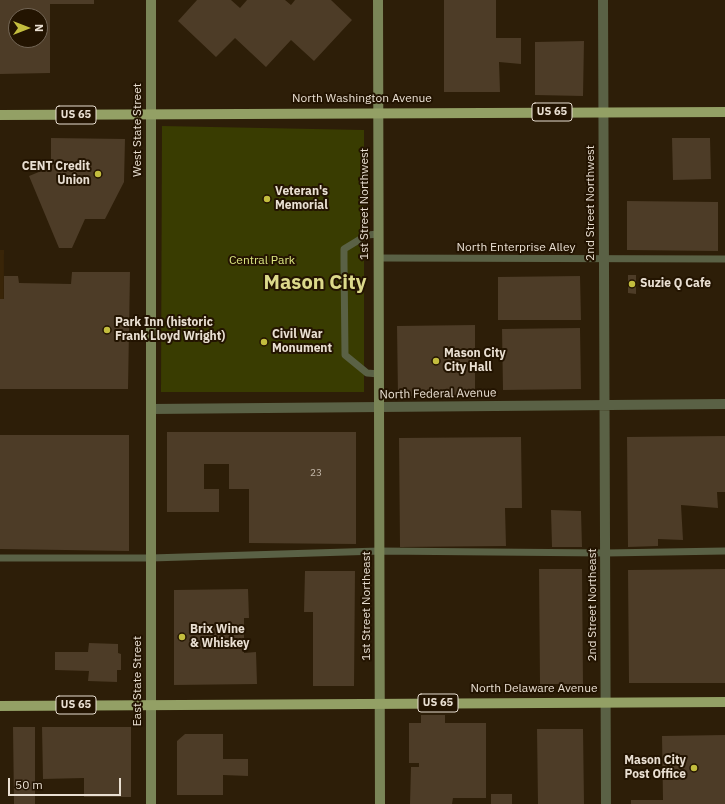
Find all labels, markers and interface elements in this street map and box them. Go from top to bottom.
north arrow [8,8,48,48]
text: N [32,24,46,32]
street label: West State Street [131,83,145,177]
street label: North Washington Avenue [292,92,432,106]
road number: US 65 [532,103,572,121]
road number: US 65 [56,106,96,124]
street label: 2nd Street Northwest [584,145,598,261]
street label: 1st Street Northwest [358,148,372,260]
place label: CENT Credit Union [22,160,90,188]
marker: CENT Credit Union [93,169,103,179]
place label: Veteran's Memorial [275,185,328,213]
marker: Veteran's Memorial [262,194,272,204]
street label: North Enterprise Alley [457,241,575,255]
park label: Central Park [229,254,295,268]
district label: Mason City [264,271,366,295]
place label: Suzie Q Cafe [640,277,711,291]
marker: Suzie Q Cafe [627,279,637,289]
place label: Park Inn (historic Frank Lloyd Wright) [115,316,225,344]
marker: Park Inn (historic Frank Lloyd Wright) [102,325,112,335]
place label: Civil War Monument [272,328,332,356]
marker: Civil War Monument [259,337,269,347]
place label: Mason City City Hall [444,347,506,375]
marker: Mason City City Hall [431,356,441,366]
street label: North Federal Avenue [379,386,497,402]
house number: 23 [310,467,322,479]
street label: 2nd Street Northeast [586,548,600,662]
street label: 1st Street Northeast [360,551,374,661]
place label: Brix Wine & Whiskey [190,623,249,651]
marker: Brix Wine & Whiskey [177,632,187,642]
street label: East State Street [131,636,145,726]
street label: North Delaware Avenue [470,682,598,696]
road number: US 65 [418,694,458,712]
road number: US 65 [56,696,96,714]
place label: Mason City Post Office [624,754,686,782]
marker: Mason City Post Office [689,763,699,773]
scale bar [10,770,123,796]
text: 50 m [15,777,43,792]

